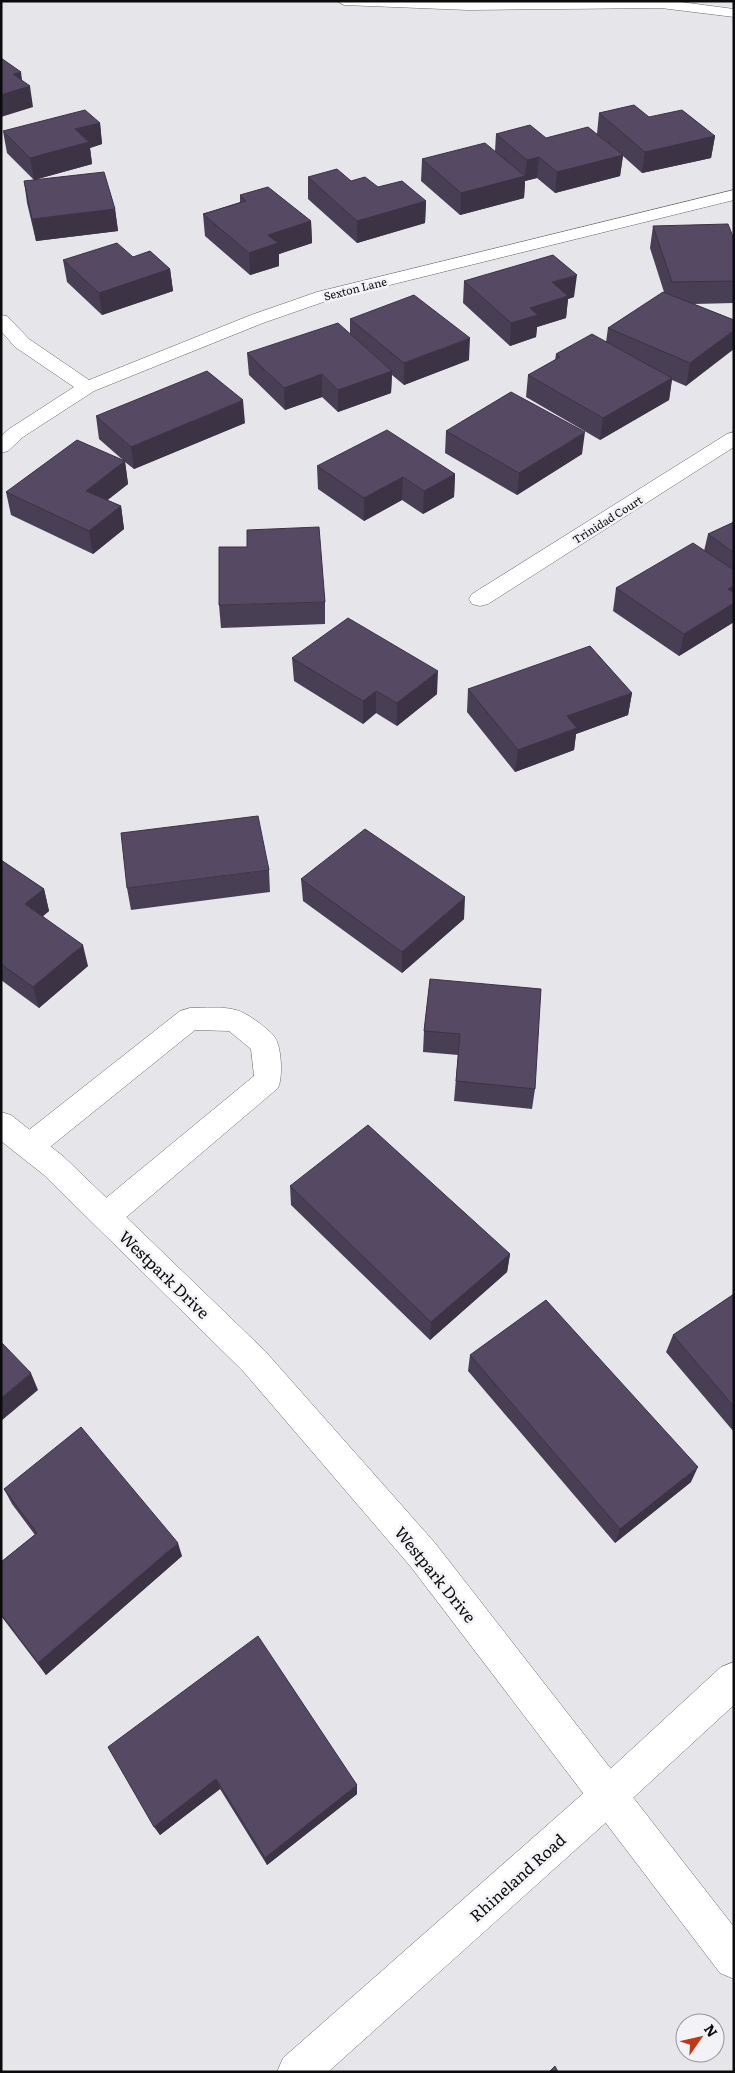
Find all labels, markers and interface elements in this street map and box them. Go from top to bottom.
street label: Sexton Lane [322,272,388,304]
street label: Trinidad Court [569,491,646,547]
street label: Westpark Drive [114,1224,216,1324]
street label: Westpark Drive [390,1521,482,1627]
street label: Rhineland Road [464,1827,571,1927]
north arrow [675,2013,725,2063]
text: N [700,2020,723,2041]

